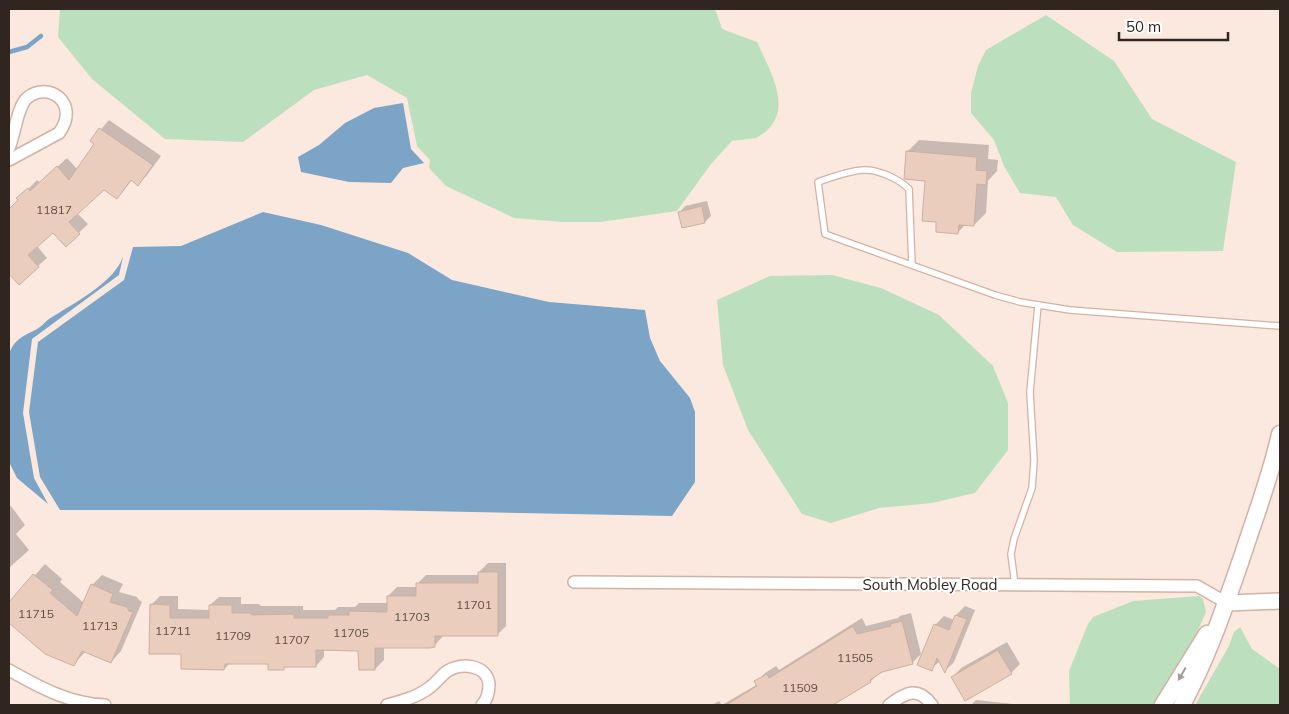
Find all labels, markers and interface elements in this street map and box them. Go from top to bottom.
scale bar [1119,10,1228,42]
text: 50 m [1126,17,1161,36]
house number: 11817 [36,202,72,217]
street label: South Mobley Road [862,575,998,594]
house number: 11701 [456,597,492,612]
house number: 11715 [18,606,54,621]
house number: 11703 [394,609,430,624]
house number: 11713 [82,618,118,633]
house number: 11711 [155,623,191,638]
house number: 11705 [333,625,369,640]
house number: 11709 [215,628,251,643]
house number: 11707 [274,632,310,647]
house number: 11505 [837,650,873,665]
one-way arrow [1178,667,1187,680]
house number: 11509 [782,680,818,695]

